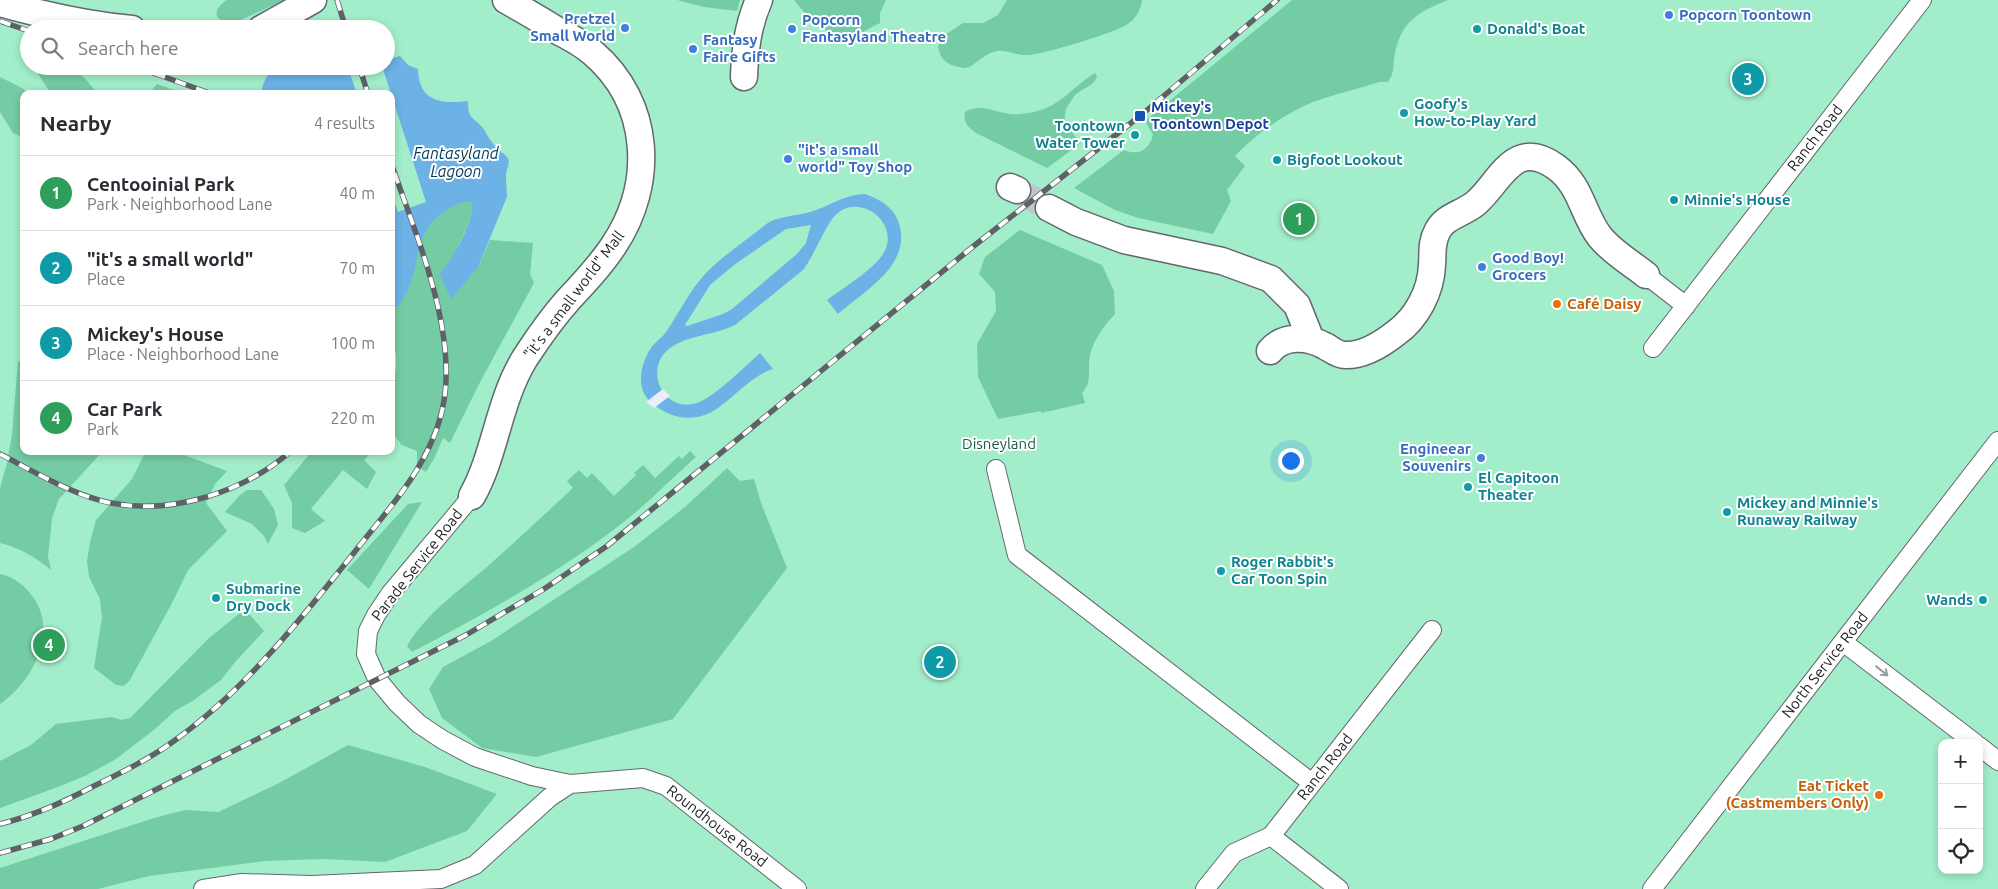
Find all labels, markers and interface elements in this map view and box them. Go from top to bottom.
place label: Popcorn Toontown [1679,6,1811,23]
marker: Popcorn Toontown [1663,9,1675,21]
place label: Pretzel Small World [530,10,615,44]
place label: Popcorn Fantasyland Theatre [802,11,946,45]
search box [20,20,395,75]
place label: Donald's Boat [1487,20,1586,37]
marker: Pretzel Small World [619,22,631,34]
marker: Popcorn Fantasyland Theatre [786,23,798,35]
marker: Donald's Boat [1471,23,1483,35]
place label: Fantasy Faire Gifts [703,31,776,65]
icon: search [38,34,66,62]
text: Search here [78,37,178,59]
marker: Fantasy Faire Gifts [687,43,699,55]
pin: 3 [1732,60,1764,98]
place label: Goofy's How-to-Play Yard [1414,95,1536,129]
place label: Mickey's Toontown Depot [1151,98,1270,132]
street label: Ranch Road [1784,101,1846,174]
marker: Goofy's How-to-Play Yard [1398,107,1410,119]
marker: Mickey's Toontown Depot [1133,109,1147,123]
text: Nearby [40,111,111,135]
text: 4 results [314,114,375,132]
place label: Toontown Water Tower [1035,117,1126,151]
marker: Toontown Water Tower [1129,129,1141,141]
place label: "it's a small world" Toy Shop [798,141,912,175]
water label: Fantasyland Lagoon [413,144,500,180]
place label: Bigfoot Lookout [1287,151,1403,168]
marker: "it's a small world" Toy Shop [782,153,794,165]
marker: Bigfoot Lookout [1271,154,1283,166]
text: Centooinial Park [87,173,235,195]
text: 1 [51,184,61,202]
text: 40 m [339,184,375,202]
place label: Minnie's House [1684,191,1791,208]
marker: Minnie's House [1668,194,1680,206]
text: Park · Neighborhood Lane [87,195,273,213]
pin: 1 [1283,200,1315,238]
street label: "it's a small world" Mall [520,227,627,362]
text: "it's a small world" [87,248,253,270]
place label: Good Boy! Grocers [1492,249,1564,283]
text: 2 [51,259,61,277]
text: 70 m [339,259,375,277]
marker: Good Boy! Grocers [1476,261,1488,273]
text: Place [87,270,125,288]
place label: Café Daisy [1567,295,1641,312]
marker: Café Daisy [1551,298,1563,310]
text: Mickey's House [87,323,224,345]
text: 3 [51,334,61,352]
text: 100 m [330,334,375,352]
text: Place · Neighborhood Lane [87,345,279,363]
text: Car Park [87,398,162,420]
text: 4 [51,409,61,427]
text: 220 m [330,409,375,427]
text: Park [87,420,119,438]
park label: Disneyland [962,435,1036,452]
place label: Engineear Souvenirs [1400,440,1472,474]
your location [1278,448,1304,474]
marker: Engineear Souvenirs [1475,452,1487,464]
place label: El Capitoon Theater [1478,469,1559,503]
marker: El Capitoon Theater [1462,481,1474,493]
place label: Mickey and Minnie's Runaway Railway [1737,494,1878,528]
street label: Parade Service Road [368,506,465,624]
marker: Mickey and Minnie's Runaway Railway [1721,506,1733,518]
place label: Roger Rabbit's Car Toon Spin [1231,553,1334,587]
marker: Roger Rabbit's Car Toon Spin [1215,565,1227,577]
place label: Submarine Dry Dock [226,580,301,614]
place label: Wands [1926,591,1973,608]
marker: Submarine Dry Dock [210,592,222,604]
marker: Wands [1977,594,1989,606]
street label: North Service Road [1778,608,1871,721]
pin: 4 [33,626,65,664]
pin: 2 [924,643,956,681]
one-way arrow [1875,666,1888,677]
street label: Ranch Road [1294,730,1356,803]
map controls [1938,739,1983,874]
button: + [1938,739,1983,784]
place label: Eat Ticket (Castmembers Only) [1726,777,1870,811]
street label: Roundhouse Road [664,781,771,870]
button: − [1938,784,1983,829]
marker: Eat Ticket (Castmembers Only) [1873,789,1885,801]
button: locate [1938,829,1983,874]

